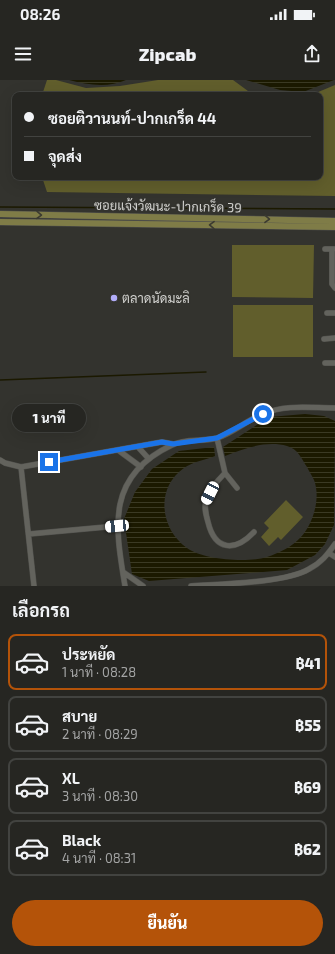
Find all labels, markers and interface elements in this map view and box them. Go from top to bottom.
text: 08:26 [20,5,60,23]
icon: menu [12,43,34,65]
text: Zipcab [139,43,196,65]
icon: share [301,43,323,65]
text: ซอยติวานนท์-ปากเกร็ด 44 [48,109,216,127]
text: จุดส่ง [48,147,82,165]
street label: ซอยแจ้งวัฒนะ-ปากเกร็ด 39 [94,196,242,215]
one-way arrow [36,211,42,219]
one-way arrow [264,215,270,223]
one-way arrow [209,221,215,229]
place label: ตลาดนัดมะลิ [122,290,190,306]
marker: ตลาดนัดมะลิ [109,293,119,303]
callout: 1 นาที [12,404,86,432]
route start [254,405,272,423]
text: 1 นาที [33,410,65,426]
route end [40,453,58,471]
car [199,480,221,506]
car [105,519,129,533]
text: เลือกรถ [12,599,70,621]
icon: car [14,644,50,680]
text: ประหยัด [62,645,115,663]
text: ฿41 [295,654,321,672]
text: 1 นาที · 08:28 [62,664,136,680]
icon: car [14,706,50,742]
text: สบาย [62,707,97,725]
text: ฿55 [295,716,321,734]
text: 2 นาที · 08:29 [62,726,138,742]
icon: car [14,768,50,804]
text: XL [62,769,80,787]
text: ฿69 [294,778,321,796]
text: 3 นาที · 08:30 [62,788,138,804]
icon: car [14,830,50,866]
text: Black [62,831,101,849]
text: ฿62 [294,840,321,858]
text: 4 นาที · 08:31 [62,850,136,866]
button: ยืนยัน [12,900,323,946]

